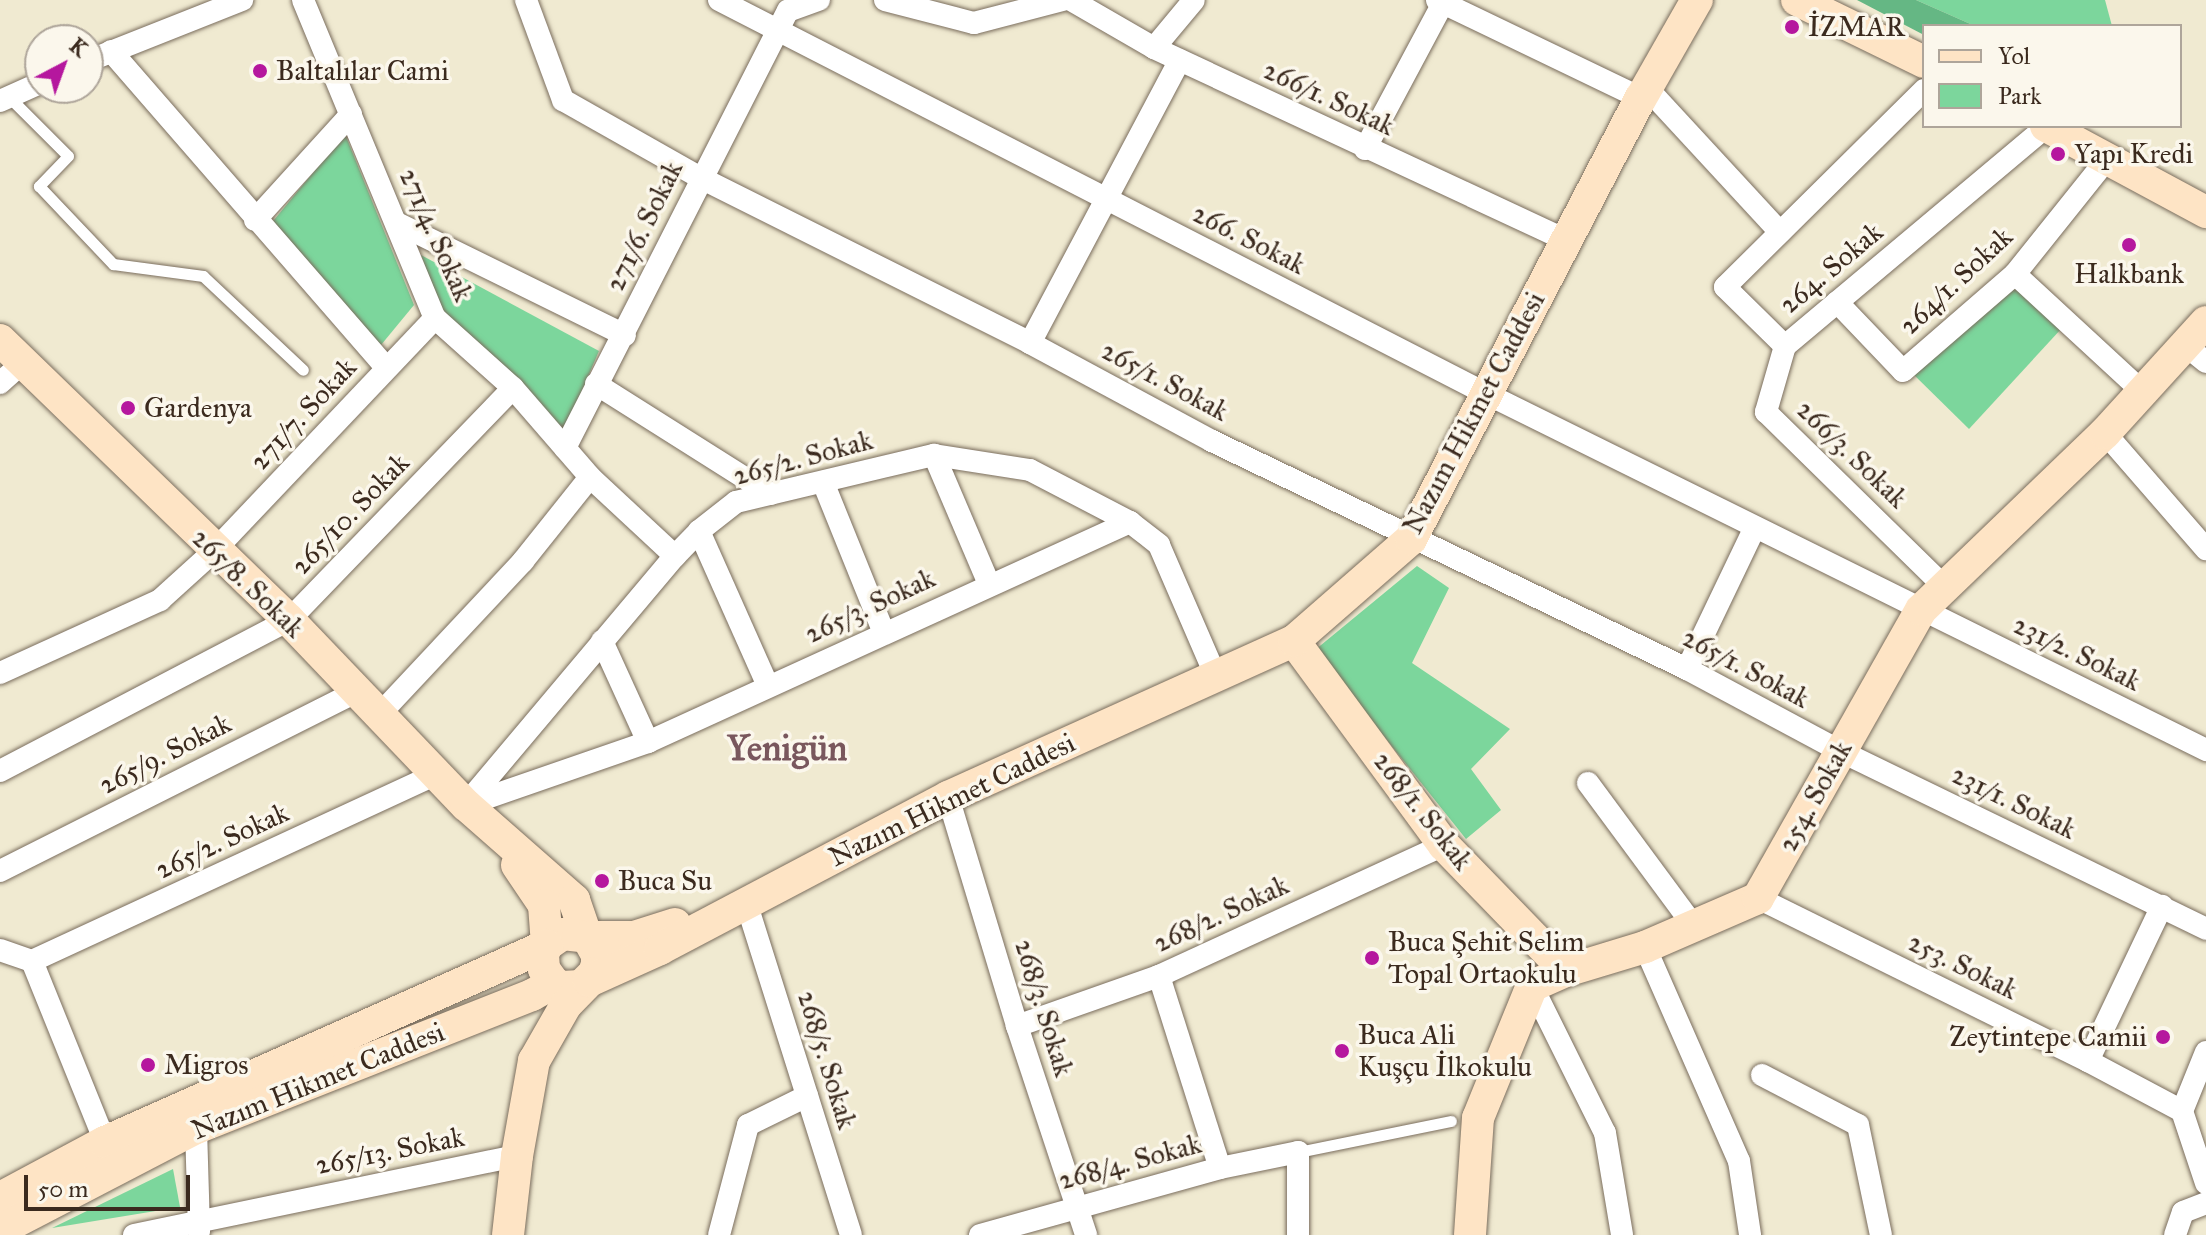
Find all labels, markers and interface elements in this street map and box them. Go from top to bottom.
place label: İZMAR [1808,10,1905,44]
marker: İZMAR [1783,18,1801,36]
north arrow [24,24,104,104]
legend [1922,24,2182,128]
text: K [64,32,94,62]
text: Yol [1998,41,2030,71]
street label: 266/1. Sokak [1258,53,1400,143]
place label: Baltalılar Cami [276,54,449,88]
marker: Baltalılar Cami [251,62,269,80]
text: Park [1998,81,2041,111]
place label: Yapı Kredi [2074,137,2193,171]
marker: Yapı Kredi [2049,145,2067,163]
street label: 271/6. Sokak [598,155,690,297]
street label: 271/4. Sokak [392,163,480,307]
street label: 266. Sokak [1187,196,1311,282]
street label: 264. Sokak [1773,215,1889,321]
street label: 264/1. Sokak [1893,220,2019,342]
marker: Halkbank [2120,236,2138,254]
place label: Halkbank [2074,257,2184,291]
street label: Nazım Hikmet Caddesi [1396,286,1552,540]
street label: 265/1. Sokak [1096,333,1234,429]
street label: 271/7. Sokak [243,351,363,477]
place label: Gardenya [144,391,252,425]
street label: 266/3. Sokak [1790,393,1914,515]
marker: Gardenya [119,399,137,417]
street label: 265/2. Sokak [730,423,876,493]
street label: 265/10. Sokak [284,446,416,582]
street label: 265/8. Sokak [185,521,311,645]
street label: 265/3. Sokak [800,561,940,651]
street label: 231/2. Sokak [2008,608,2146,698]
street label: 265/1. Sokak [1677,620,1815,716]
street label: 265/9. Sokak [94,706,236,802]
street label: Nazım Hikmet Caddesi [823,726,1081,874]
district label: Yenigün [727,727,847,771]
street label: 254. Sokak [1771,734,1859,858]
street label: 268/1. Sokak [1366,745,1480,877]
street label: 231/1. Sokak [1946,757,2082,847]
street label: 265/2. Sokak [150,796,294,886]
place label: Buca Su [618,864,712,898]
street label: 268/2. Sokak [1148,868,1294,960]
marker: Buca Su [593,872,611,890]
place label: Buca Şehit Selim Topal Ortaokulu [1388,925,1584,991]
street label: 253. Sokak [1903,925,2023,1007]
street label: 268/3. Sokak [1007,935,1081,1081]
marker: Buca Şehit Selim Topal Ortaokulu [1363,949,1381,967]
street label: 268/5. Sokak [790,987,864,1133]
street label: Nazım Hikmet Caddesi [187,1015,449,1147]
place label: Buca Ali Kuşçu İlkokulu [1358,1018,1532,1084]
place label: Zeytintepe Camii [1949,1020,2147,1054]
marker: Zeytintepe Camii [2154,1028,2172,1046]
marker: Buca Ali Kuşçu İlkokulu [1333,1042,1351,1060]
place label: Migros [164,1048,249,1082]
marker: Migros [139,1056,157,1074]
street label: 265/13. Sokak [313,1120,467,1182]
street label: 268/4. Sokak [1055,1127,1205,1197]
scale bar [28,1159,194,1209]
text: 50 m [38,1174,88,1204]

